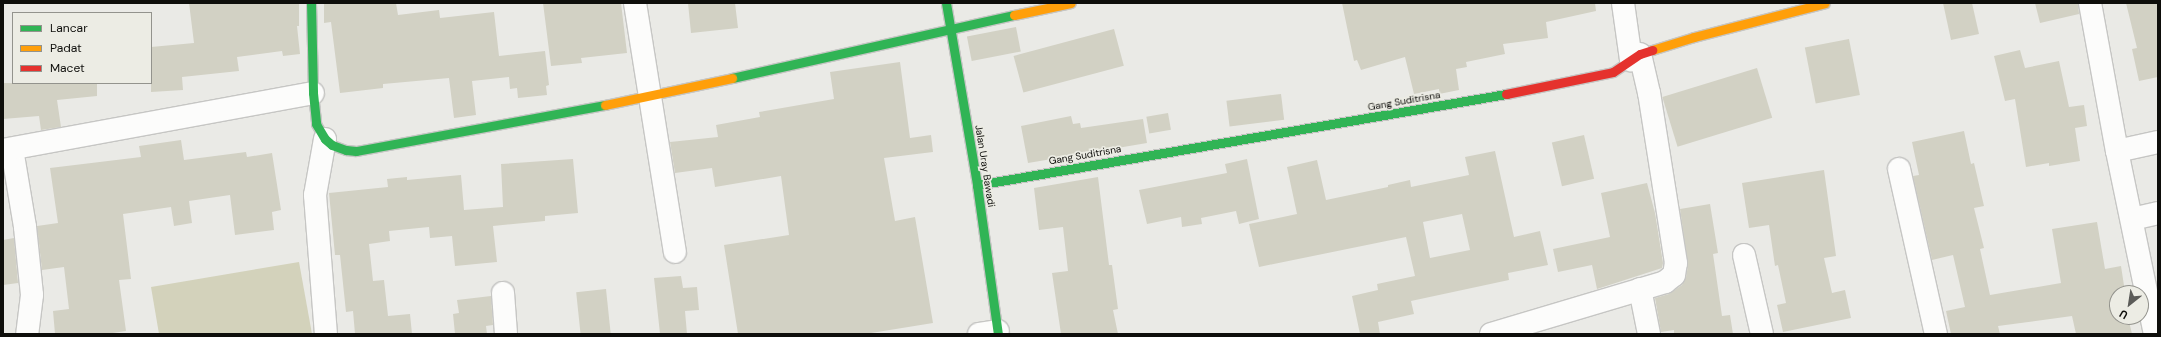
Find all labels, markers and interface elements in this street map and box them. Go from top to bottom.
legend [12,12,152,84]
text: Lancar [50,20,88,36]
text: Padat [50,40,82,56]
text: Macet [50,60,85,76]
street label: Gang Suditrisna [1367,89,1441,113]
street label: Jalan Uray Bawadi [973,124,997,208]
street label: Gang Suditrisna [1048,143,1122,167]
north arrow [2109,285,2149,325]
text: U [2117,307,2130,322]

